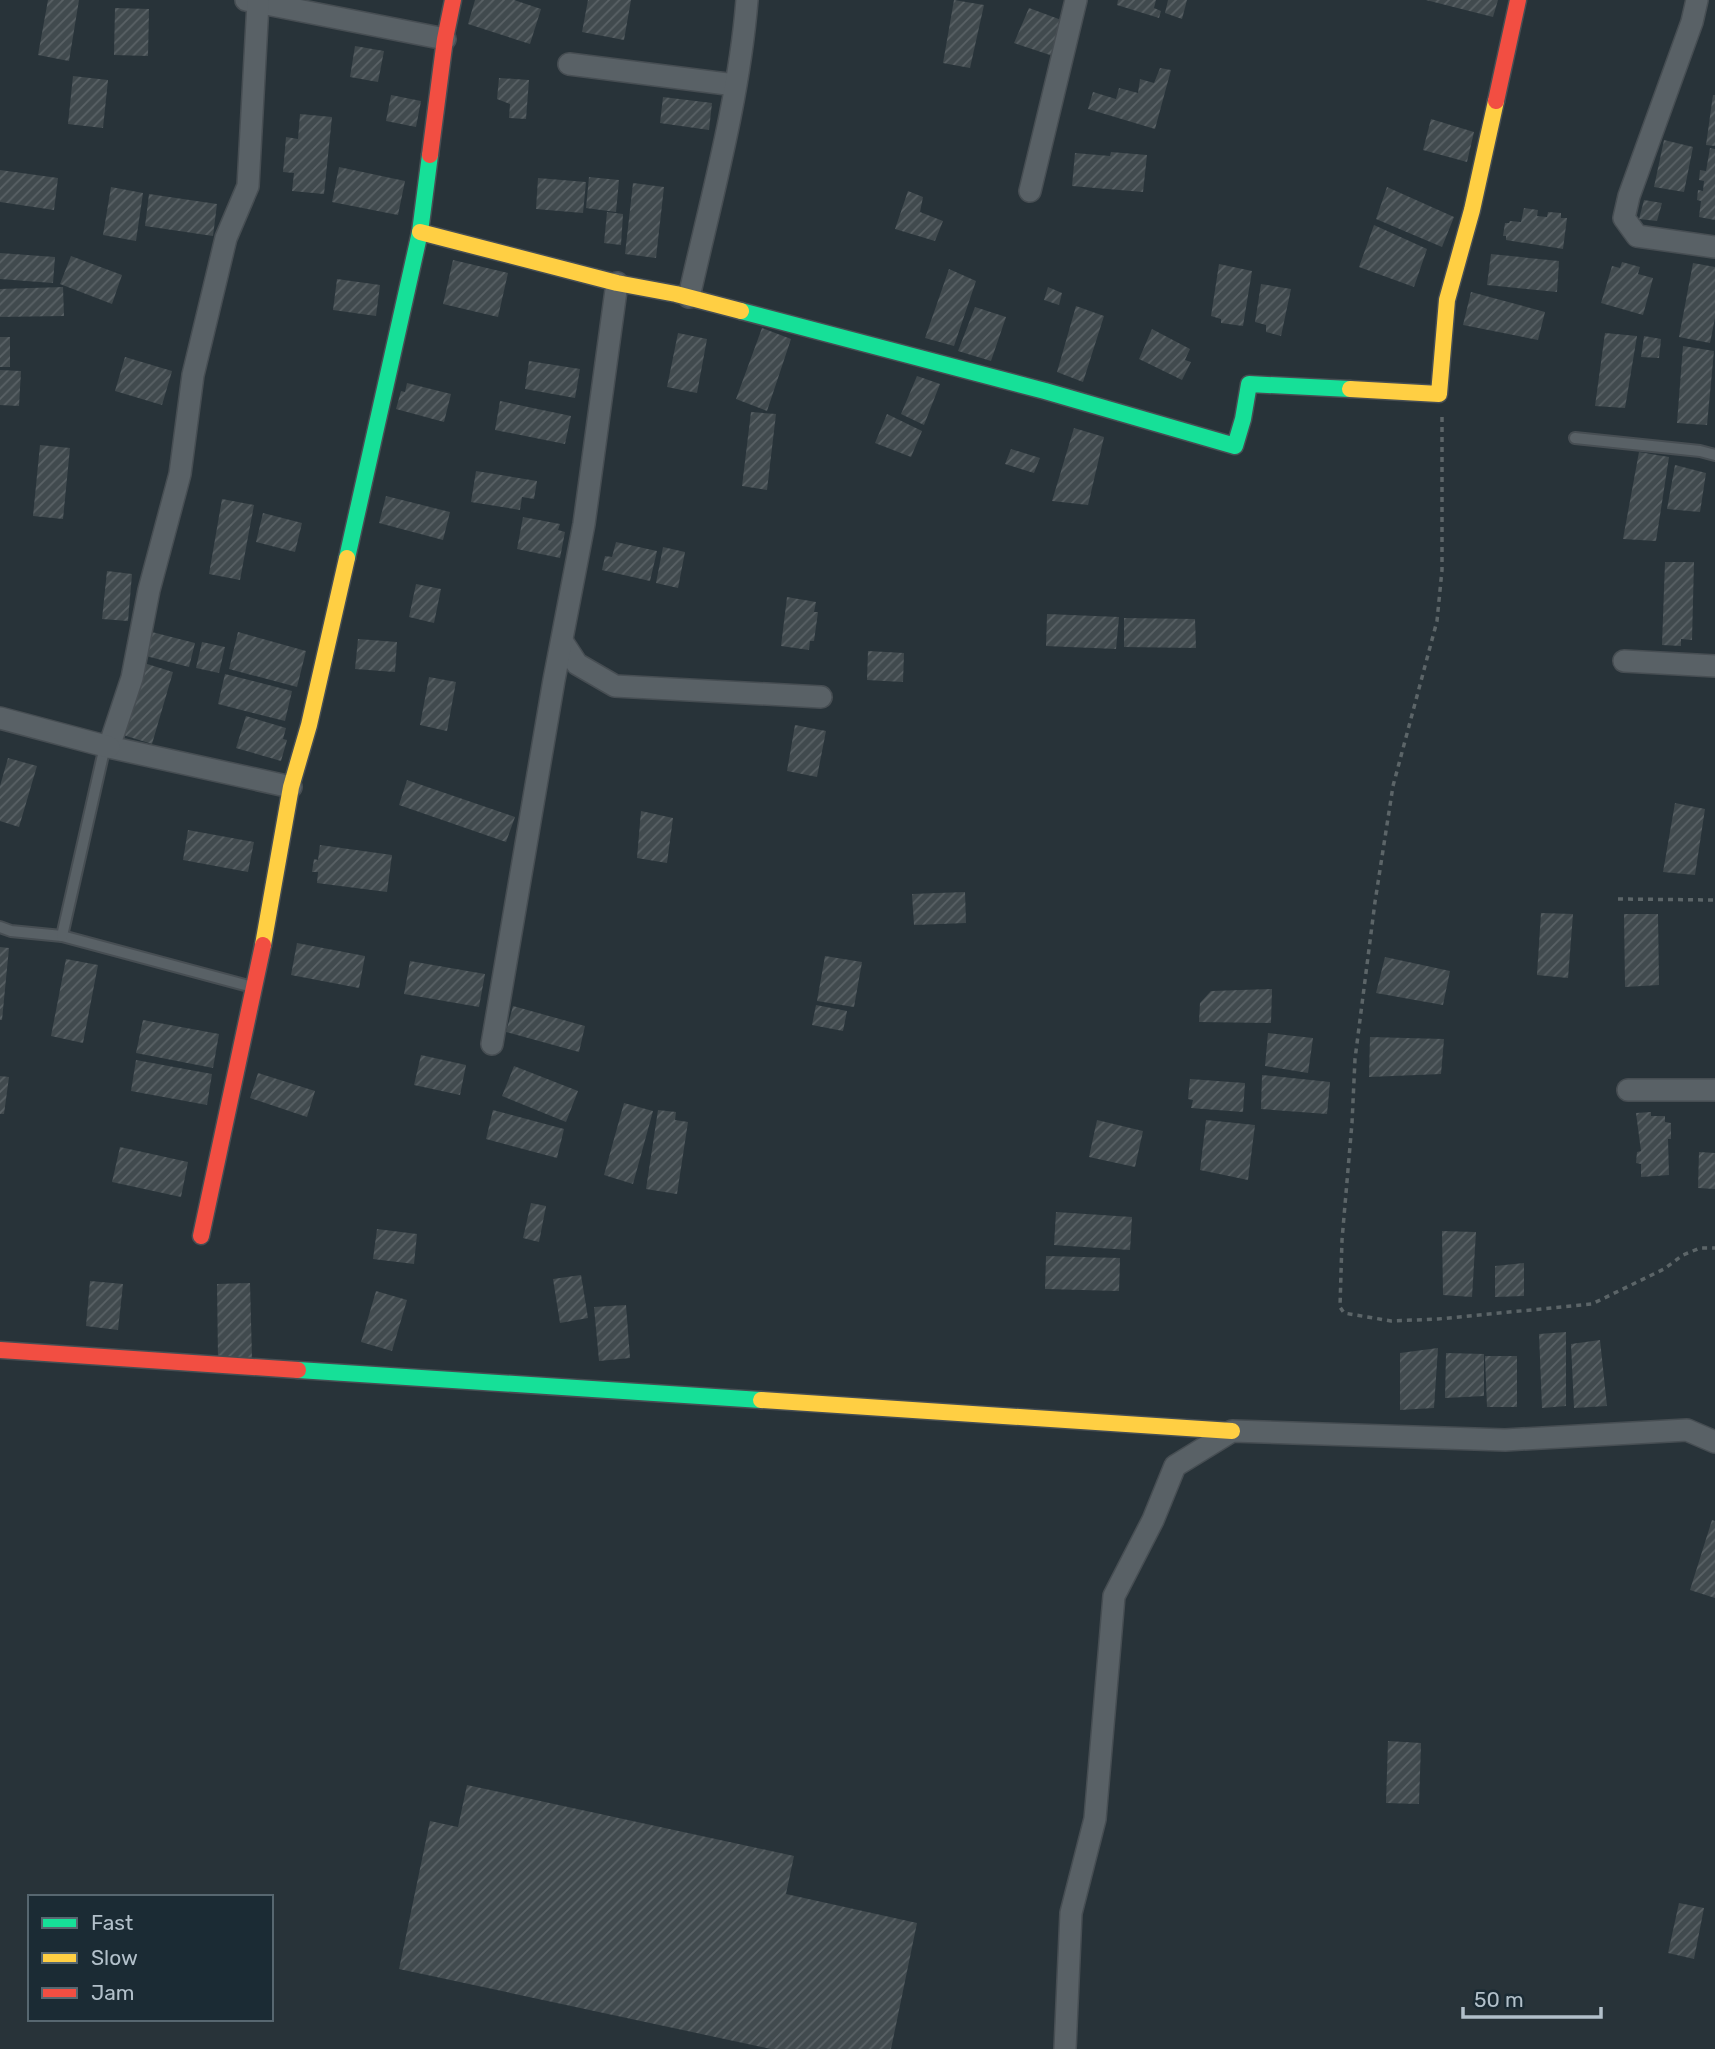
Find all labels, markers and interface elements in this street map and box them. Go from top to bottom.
legend [28,1895,273,2021]
text: Fast [91,1910,133,1935]
text: Slow [91,1945,138,1970]
scale bar [1463,1976,1601,2020]
text: Jam [91,1980,135,2005]
text: 50 m [1474,1987,1524,2012]

